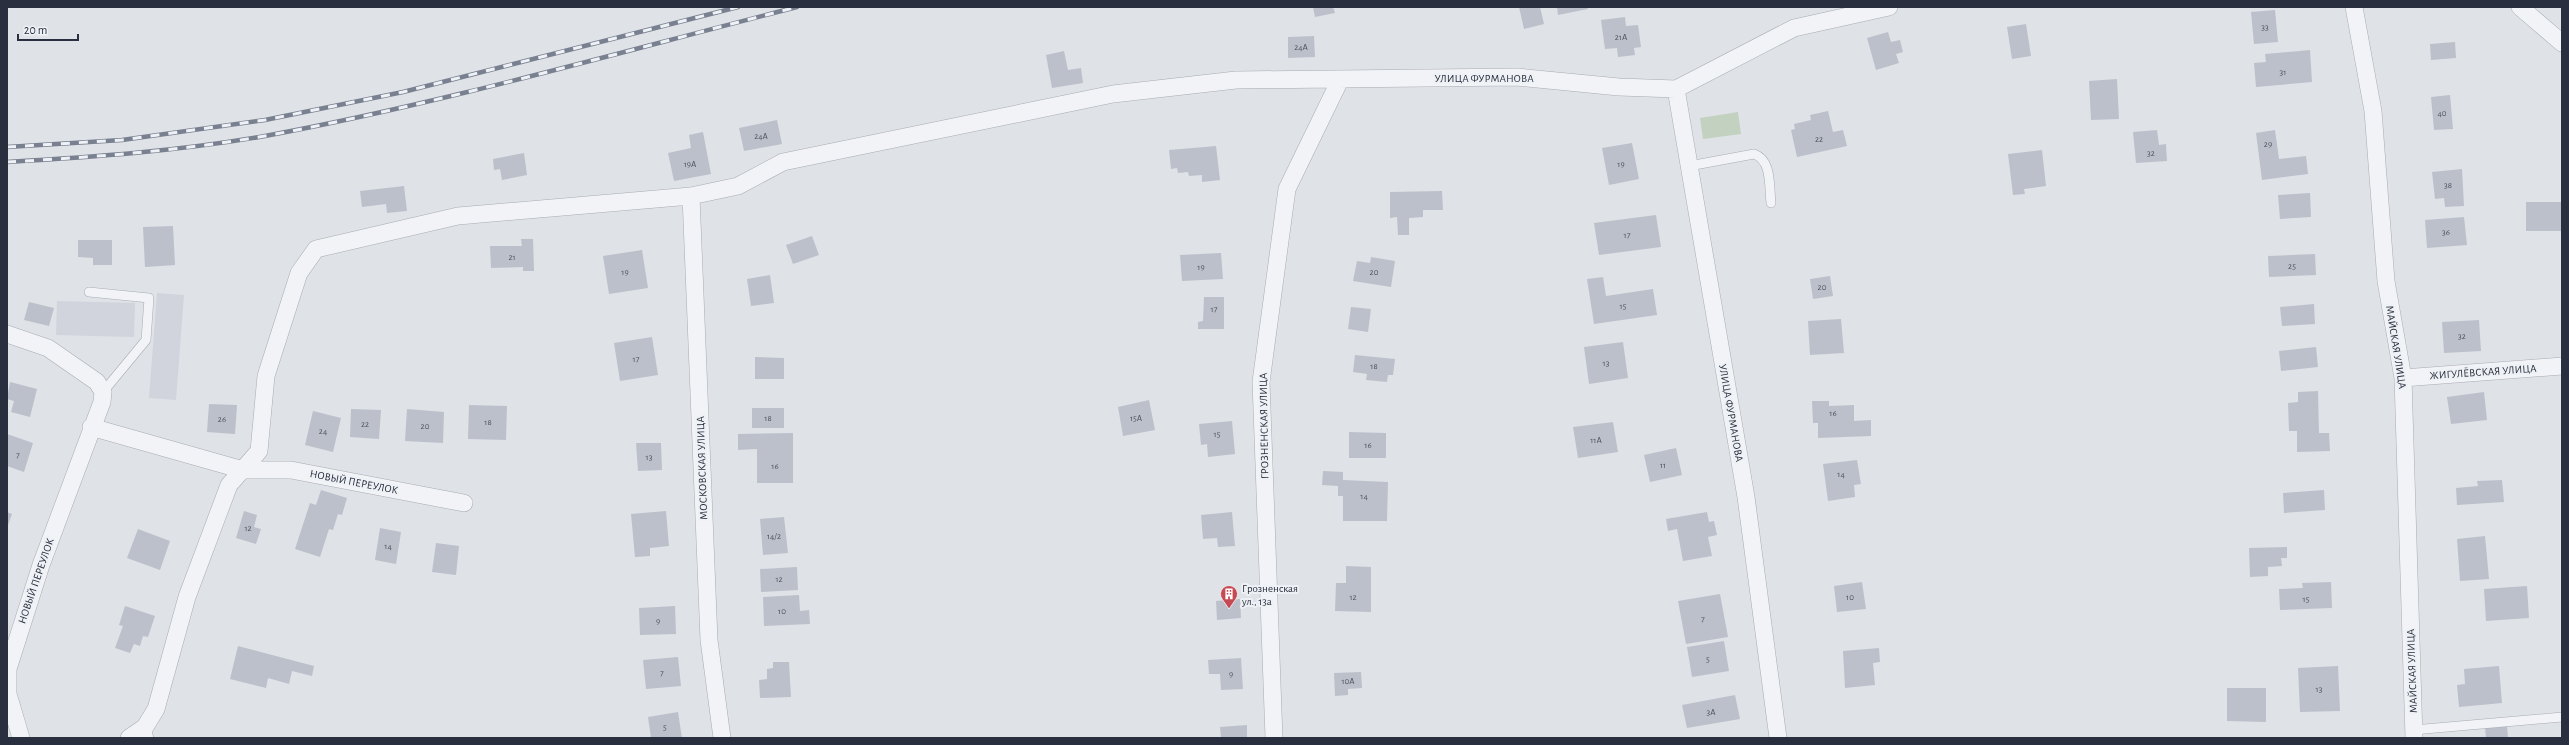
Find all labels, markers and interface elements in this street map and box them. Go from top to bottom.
scale bar [18,16,78,42]
house number: 33 [2261,23,2269,32]
text: 20 m [24,24,47,36]
house number: 21А [1615,33,1628,42]
house number: 24А [1294,43,1309,52]
house number: 31 [2280,68,2286,77]
street label: УЛИЦА ФУРМАНОВА [1434,73,1534,84]
house number: 40 [2437,109,2447,118]
house number: 24А [754,132,769,141]
house number: 22 [1815,135,1823,144]
house number: 29 [2264,140,2272,149]
house number: 32 [2147,149,2155,158]
house number: 19А [684,160,697,169]
house number: 19 [1617,160,1625,169]
house number: 38 [2444,181,2452,190]
house number: 36 [2442,228,2450,237]
house number: 17 [1624,231,1631,240]
house number: 21 [508,253,516,262]
house number: 25 [2288,262,2296,271]
house number: 19 [1197,263,1205,272]
house number: 19 [621,268,629,277]
house number: 20 [1370,268,1379,277]
house number: 20 [1818,283,1827,292]
house number: 15 [1620,302,1627,311]
street label: МАЙСКАЯ УЛИЦА [2384,304,2408,390]
house number: 17 [1211,305,1218,314]
house number: 32 [2458,332,2466,341]
house number: 17 [633,355,640,364]
house number: 13 [1603,359,1610,368]
house number: 18 [1370,362,1378,371]
street label: УЛИЦА ФУРМАНОВА [1717,363,1745,463]
street label: ЖИГУЛЁВСКАЯ УЛИЦА [2429,363,2537,381]
street label: ГРОЗНЕНСКАЯ УЛИЦА [1258,372,1270,479]
house number: 16 [1829,409,1837,418]
house number: 18 [764,414,772,423]
house number: 15А [1130,414,1143,423]
house number: 26 [218,415,226,424]
street label: МОСКОВСКАЯ УЛИЦА [695,415,709,520]
house number: 18 [484,418,492,427]
house number: 22 [361,420,369,429]
house number: 20 [421,422,430,431]
house number: 24 [319,427,328,436]
house number: 15 [1214,430,1221,439]
house number: 11А [1590,436,1602,445]
house number: 16 [1364,441,1372,450]
house number: 7 [16,451,20,460]
house number: 13 [646,453,653,462]
house number: 11 [1660,461,1666,470]
house number: 16 [771,462,779,471]
street label: НОВЫЙ ПЕРЕУЛОК [309,468,400,496]
house number: 14 [1837,470,1845,479]
house number: 14 [1360,492,1368,501]
house number: 12 [244,524,252,533]
house number: 14/2 [767,532,781,541]
street label: НОВЫЙ ПЕРЕУЛОК [16,536,56,625]
house number: 14 [384,542,392,551]
house number: 12 [775,575,783,584]
place label: Грозненская ул., 13а [1241,583,1298,607]
building icon: Грозненская ул., 13а [1219,584,1239,609]
house number: 12 [1349,593,1357,602]
house number: 10 [1846,593,1854,602]
house number: 15 [2303,595,2310,604]
house number: 10 [778,607,786,616]
house number: 7 [1701,615,1705,624]
house number: 9 [656,617,660,626]
street label: МАЙСКАЯ УЛИЦА [2405,628,2419,713]
house number: 5 [1706,655,1710,664]
house number: 7 [660,669,664,678]
house number: 9 [1229,670,1233,679]
house number: 10А [1341,677,1355,686]
house number: 13 [2316,685,2323,694]
house number: 3А [1706,708,1716,717]
house number: 5 [663,723,667,732]

